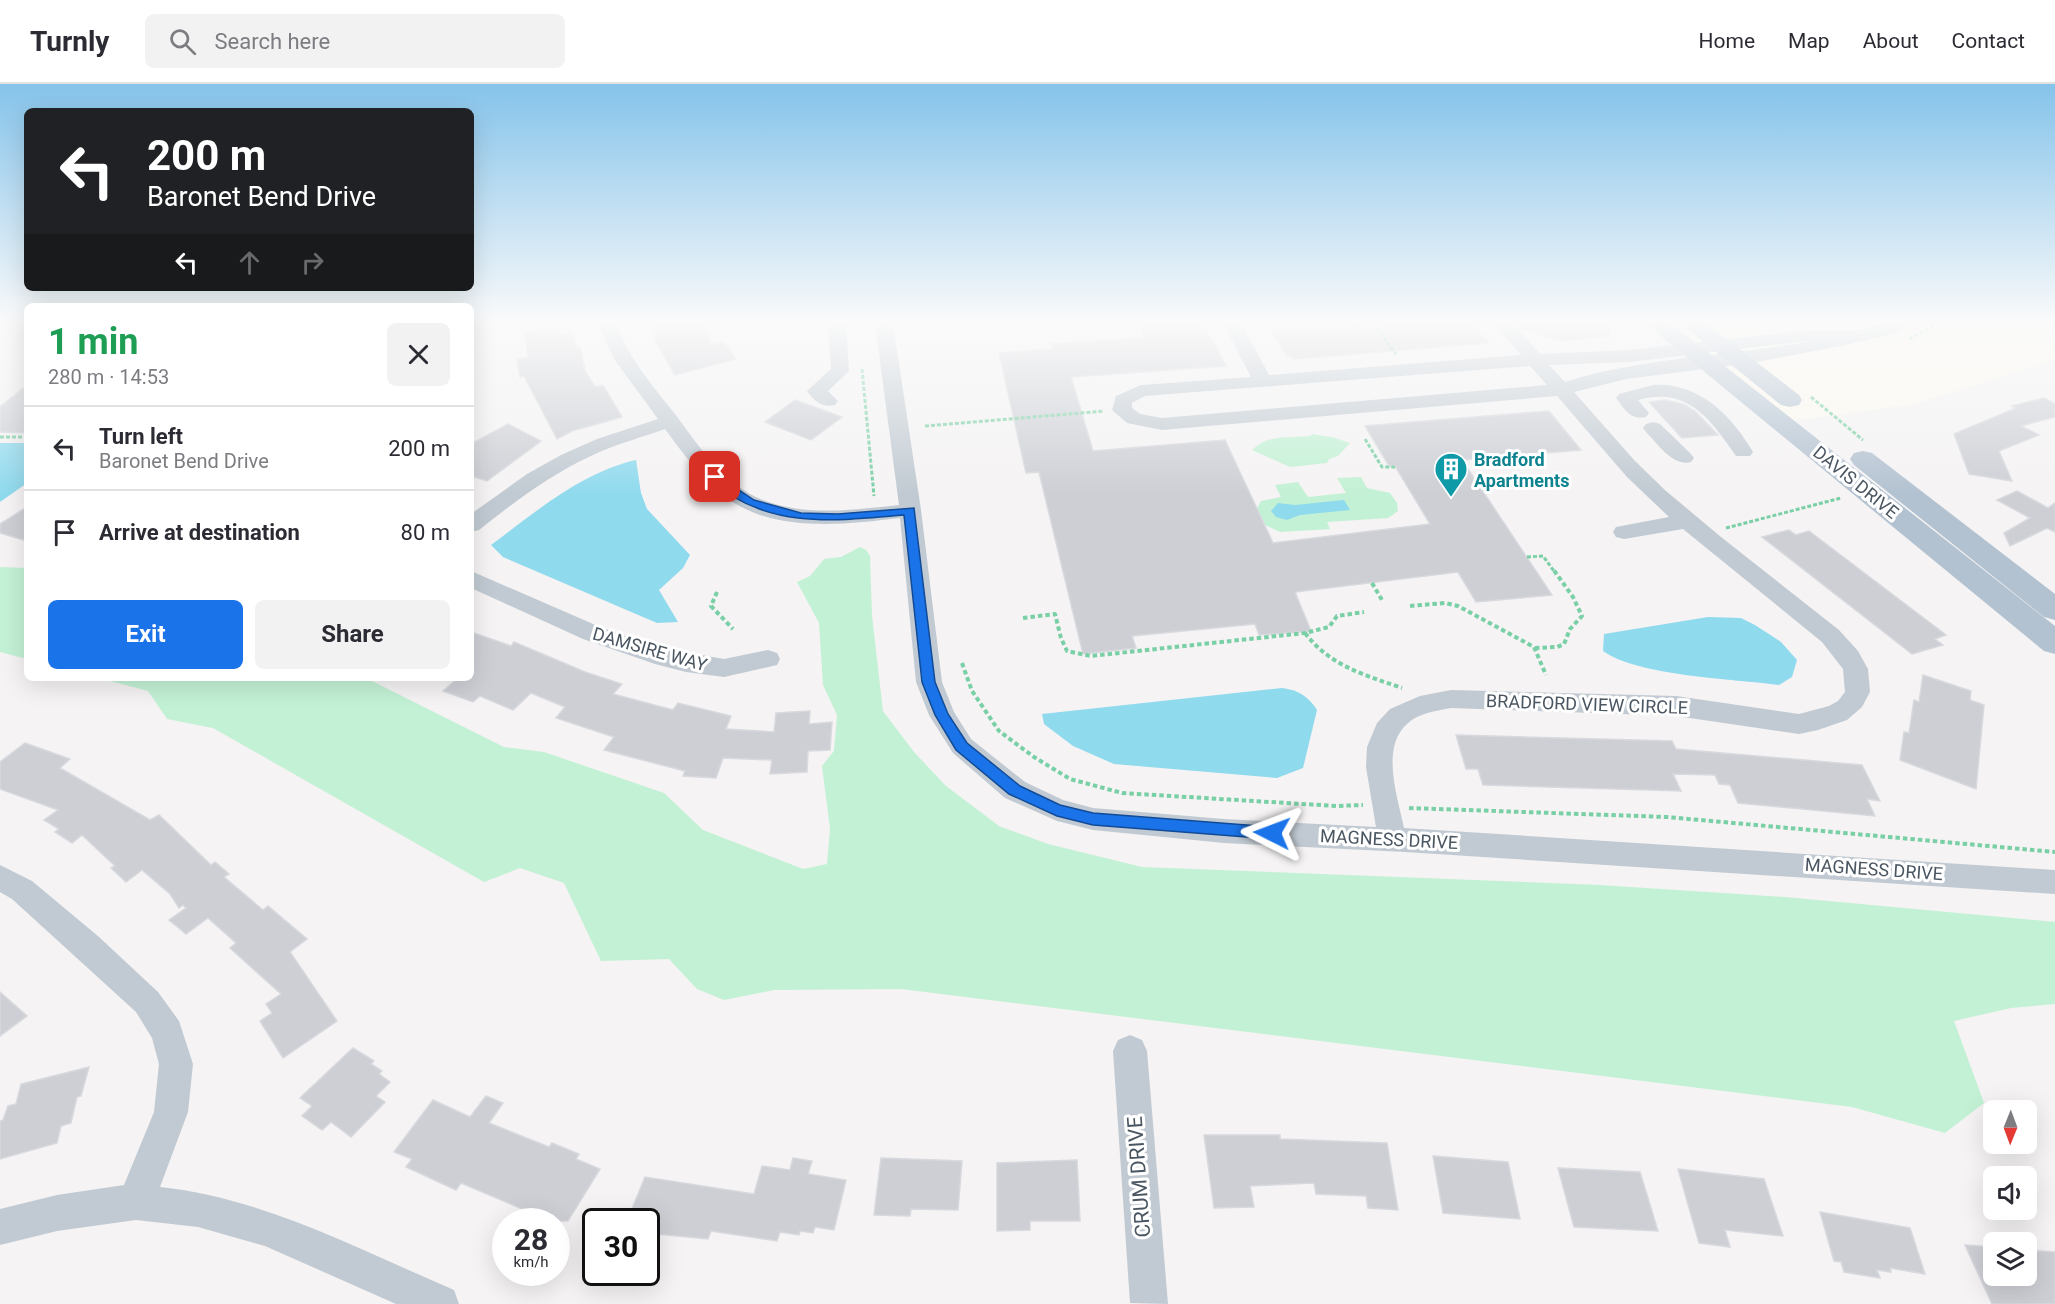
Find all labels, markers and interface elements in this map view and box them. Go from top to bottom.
search box [145,14,565,68]
text: Turnly [30,25,109,58]
icon: search [166,25,199,58]
text: Search here [214,29,330,54]
text: Home [1699,29,1755,53]
text: Map [1788,29,1830,53]
text: About [1863,29,1919,53]
text: Contact [1952,29,2025,53]
text: 200 m [147,131,266,180]
icon: left [48,132,126,210]
text: Baronet Bend Drive [147,181,376,213]
icon: left [170,246,203,279]
icon: ahead [233,246,266,279]
icon: right [296,246,329,279]
text: 1 min [48,321,139,363]
button: close [387,323,450,386]
text: 280 m · 14:53 [48,365,169,389]
text: Turn left [99,424,183,449]
icon: left [48,432,81,465]
text: 200 m [388,436,450,461]
street label: DAVIS DRIVE [1809,441,1903,523]
text: Baronet Bend Drive [99,449,269,473]
place label: Bradford Apartments [1474,449,1569,491]
pin [689,451,740,502]
building icon: Bradford Apartments [1433,451,1469,498]
icon: arrive [698,460,731,493]
icon: arrive [48,516,81,549]
text: Arrive at destination [99,520,300,545]
text: 80 m [401,520,450,545]
button: Exit [48,600,243,669]
button: Share [255,600,450,669]
street label: DAMSIRE WAY [590,623,710,675]
street label: BRADFORD VIEW CIRCLE [1486,690,1688,718]
position arrow [1240,801,1304,865]
street label: MAGNESS DRIVE [1319,825,1459,853]
street label: MAGNESS DRIVE [1804,854,1944,884]
north arrow [1983,1100,2037,1154]
map controls [1983,1100,2037,1286]
street label: CRUM DRIVE [1123,1115,1155,1238]
button: sound [1983,1166,2037,1220]
speed limit sign: 30 [582,1208,660,1286]
text: 28 [514,1222,548,1257]
button: layers [1983,1232,2037,1286]
text: km/h [513,1253,549,1271]

